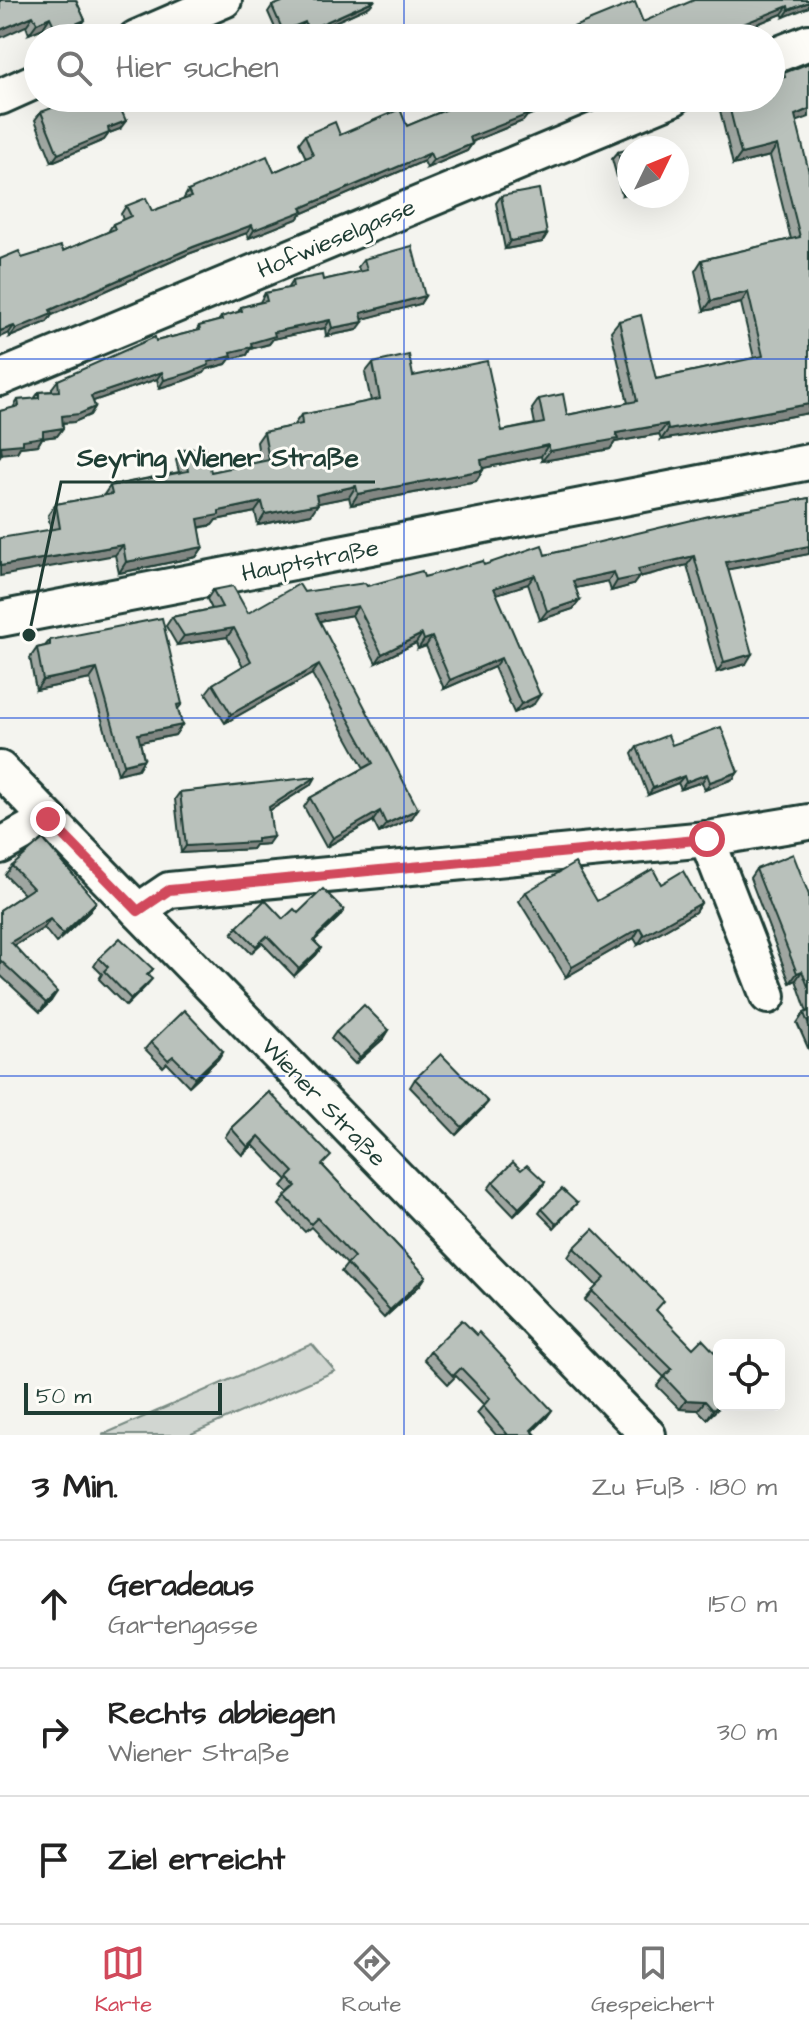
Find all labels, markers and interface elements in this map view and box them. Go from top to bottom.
search box [24,24,785,112]
icon: search [52,46,96,90]
text: Hier suchen [116,47,279,89]
north arrow [617,136,689,208]
street label: Hofwieselgasse [252,190,421,288]
callout: Seyring Wiener Straße [61,432,375,482]
text: Seyring Wiener Straße [76,440,359,479]
street label: Hauptstraße [239,531,382,591]
route end [30,801,66,837]
route start [689,821,725,857]
street label: Wiener Straße [253,1031,394,1175]
map controls [713,1339,785,1411]
button: locate [713,1339,785,1411]
scale bar [24,1379,222,1415]
text: 50 m [36,1381,91,1412]
text: 3 Min. [32,1463,118,1511]
text: Zu Fuß · 180 m [592,1469,777,1505]
text: Geradeaus [108,1565,254,1607]
icon: ahead [32,1582,76,1626]
text: 150 m [708,1586,777,1622]
text: Gartengasse [108,1607,258,1643]
text: Rechts abbiegen [108,1693,335,1735]
icon: right [32,1710,76,1754]
text: 30 m [717,1714,777,1750]
text: Wiener Straße [108,1735,290,1771]
icon: arrive [32,1838,76,1882]
text: Ziel erreicht [108,1839,285,1881]
tab: Karte [95,1941,152,2020]
tab: Route [341,1941,402,2020]
tab: Gespeichert [591,1941,714,2020]

